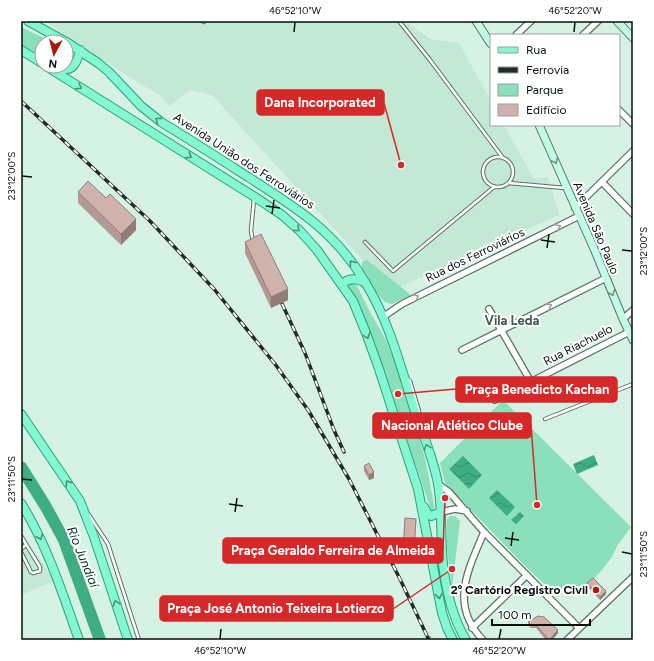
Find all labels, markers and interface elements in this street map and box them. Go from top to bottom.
text: 46°52'10"W [269,4,322,17]
text: 46°52'20"W [548,4,602,17]
north arrow [34,34,74,74]
legend [490,34,620,126]
text: Rua [526,43,546,57]
text: N [48,56,58,70]
text: Ferrovia [526,63,569,77]
one-way arrow [75,82,82,89]
text: Parque [526,83,564,97]
callout: Dana Incorporated [257,90,384,115]
text: Dana Incorporated [264,95,376,110]
text: Edifício [526,103,566,117]
street label: Avenida União dos Ferroviários [171,110,317,212]
one-way arrow [156,118,163,125]
one-way arrow [185,151,192,158]
text: 23°12'00"S [5,152,18,200]
one-way arrow [550,156,558,164]
street label: Avenida São Paulo [570,180,622,276]
one-way arrow [292,224,300,231]
one-way arrow [553,224,561,232]
street label: Rua dos Ferroviários [423,225,527,285]
text: 23°12'00"S [637,227,650,275]
one-way arrow [349,260,356,267]
one-way arrow [607,288,615,296]
one-way arrow [412,294,419,302]
one-way arrow [545,303,552,311]
district label: Vila Leda [485,313,539,328]
street label: Rua Riachuelo [541,322,615,368]
one-way arrow [363,333,371,340]
callout: Praça Benedicto Kachan [456,377,617,402]
text: Praça Benedicto Kachan [465,382,609,397]
callout: Nacional Atlético Clube [373,413,531,438]
text: Nacional Atlético Clube [381,418,523,433]
one-way arrow [424,443,432,450]
text: 23°11'50"S [5,456,18,502]
one-way arrow [65,480,73,487]
water label: Rio Jundiaí [64,524,103,592]
text: 23°11'50"S [637,531,650,577]
one-way arrow [35,533,43,540]
callout: Praça Geraldo Ferreira de Almeida [223,538,443,563]
text: Praça Geraldo Ferreira de Almeida [231,543,435,558]
place label: 2º Cartório Registro Civil [451,583,588,597]
marker: 2º Cartório Registro Civil [591,585,601,595]
one-way arrow [434,593,442,599]
callout: Praça José Antonio Teixeira Lotierzo [160,596,393,621]
one-way arrow [112,600,121,607]
text: Praça José Antonio Teixeira Lotierzo [167,601,385,616]
scale bar [492,601,590,627]
text: 100 m [498,608,532,622]
text: 46°52'10"W [194,644,247,657]
text: 46°52'20"W [472,644,526,657]

